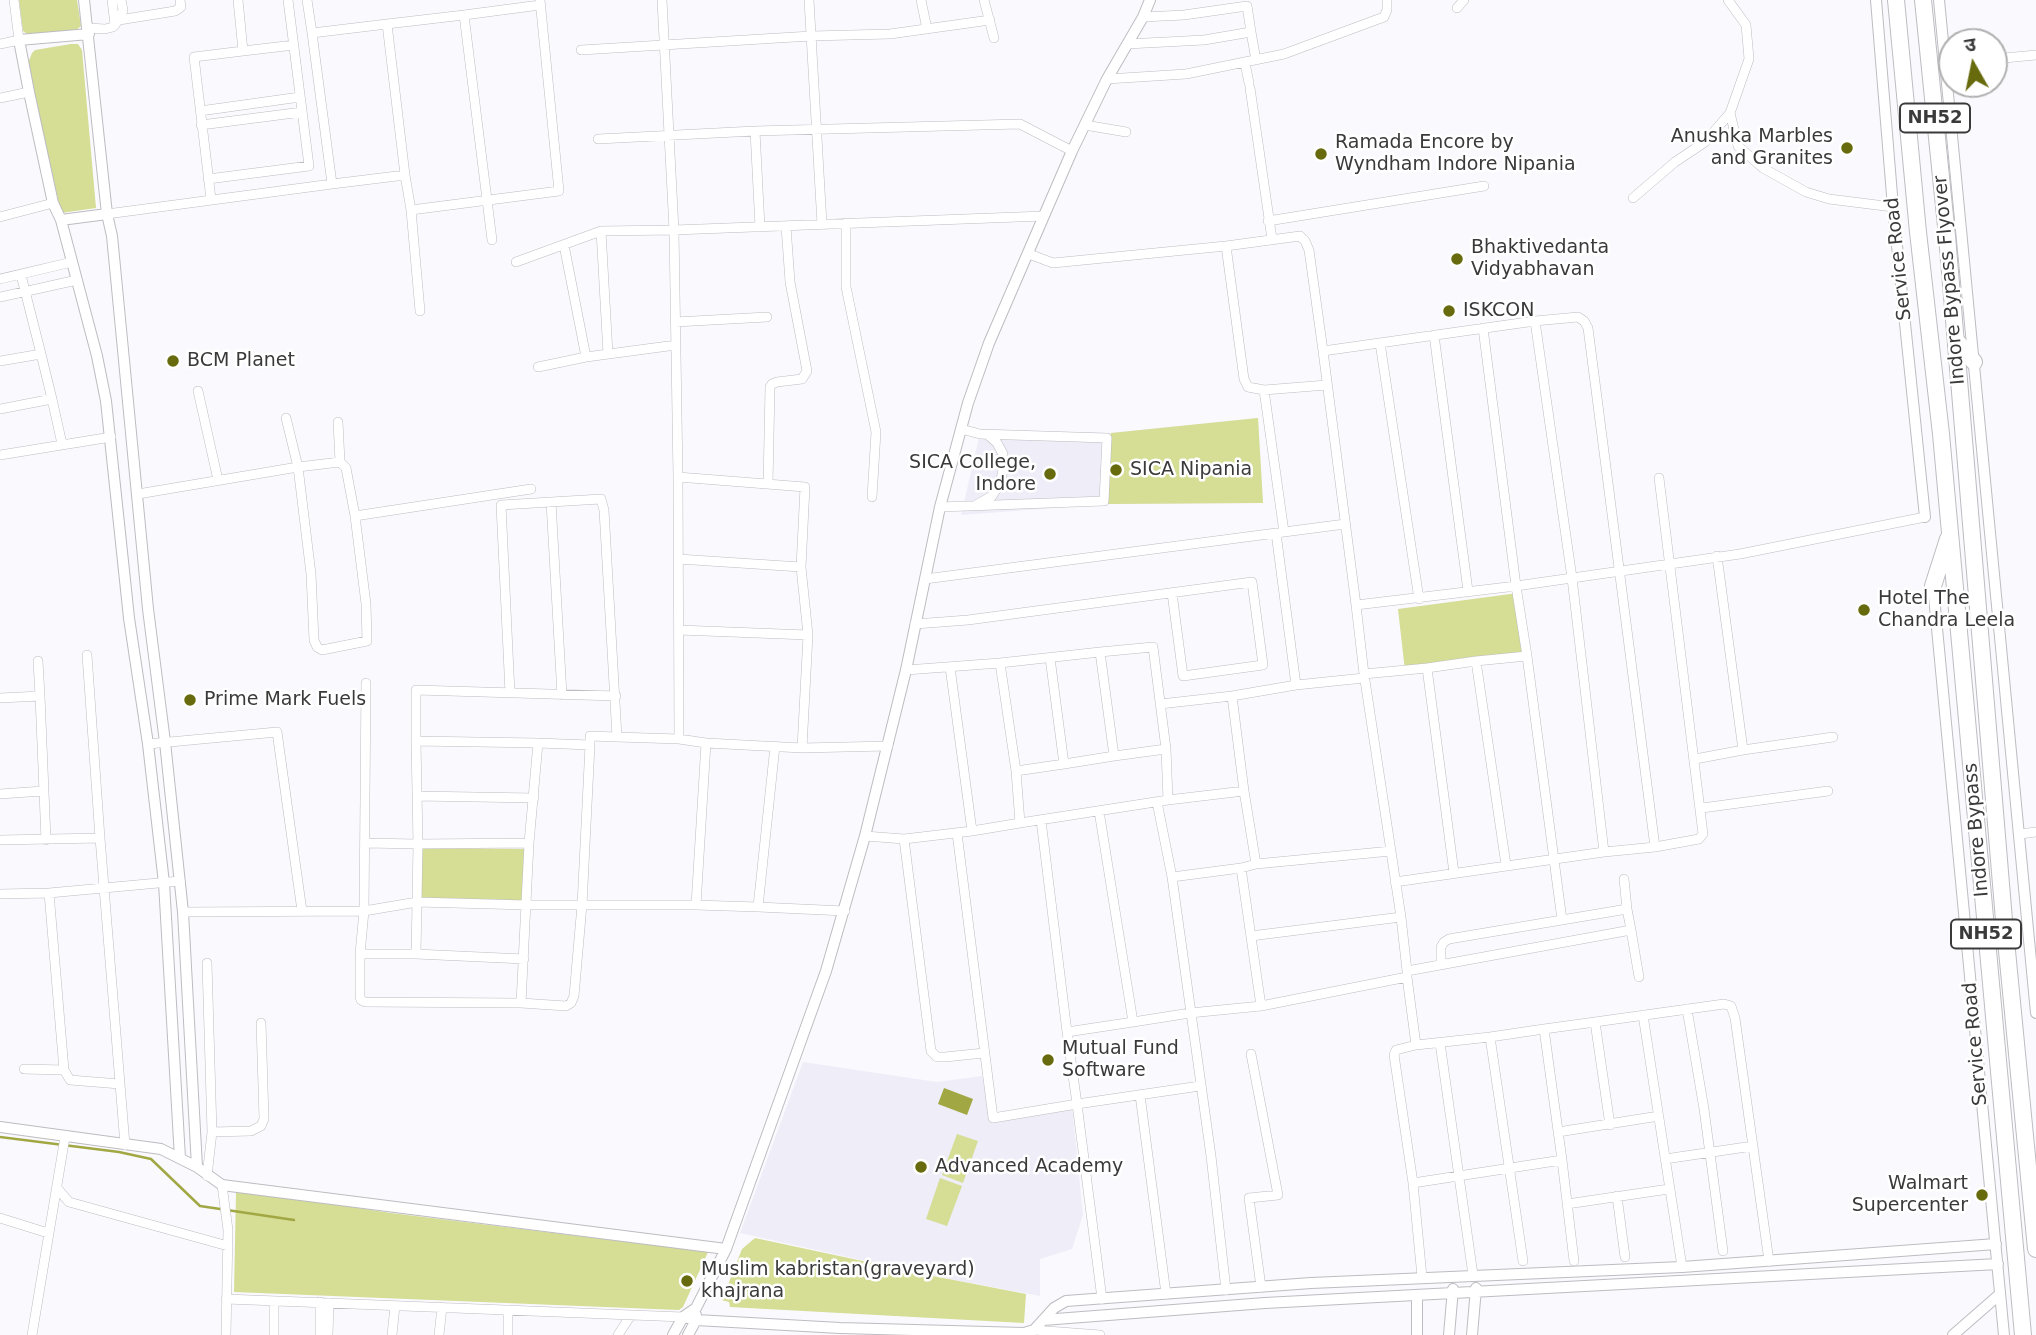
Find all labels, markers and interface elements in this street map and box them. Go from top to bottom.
north arrow [1938,28,2008,98]
text: उ [1963,32,1977,56]
road number: NH52 [1900,104,1970,132]
place label: Anushka Marbles and Granites [1671,126,1833,170]
place label: Ramada Encore by Wyndham Indore Nipania [1335,132,1576,176]
marker: Anushka Marbles and Granites [1839,140,1855,156]
marker: Ramada Encore by Wyndham Indore Nipania [1313,146,1329,162]
street label: Indore Bypass Flyover [1929,174,1971,386]
street label: Service Road [1881,196,1917,322]
place label: Bhaktivedanta Vidyabhavan [1471,237,1609,281]
marker: Bhaktivedanta Vidyabhavan [1449,251,1465,267]
place label: ISKCON [1463,300,1535,322]
marker: ISKCON [1441,303,1457,319]
place label: BCM Planet [187,350,295,372]
marker: BCM Planet [165,353,181,369]
place label: SICA College, Indore [909,452,1036,496]
place label: SICA Nipania [1130,459,1252,481]
marker: SICA Nipania [1108,462,1124,478]
marker: SICA College, Indore [1042,466,1058,482]
place label: Hotel The Chandra Leela [1878,588,2015,632]
marker: Hotel The Chandra Leela [1856,602,1872,618]
place label: Prime Mark Fuels [204,689,366,711]
marker: Prime Mark Fuels [182,692,198,708]
street label: Indore Bypass [1960,762,1994,898]
road number: NH52 [1951,919,2021,948]
street label: Service Road [1959,981,1993,1107]
place label: Mutual Fund Software [1062,1038,1179,1082]
marker: Mutual Fund Software [1040,1052,1056,1068]
place label: Advanced Academy [935,1156,1123,1178]
marker: Advanced Academy [913,1159,929,1175]
place label: Walmart Supercenter [1852,1173,1968,1217]
marker: Walmart Supercenter [1974,1187,1990,1203]
place label: Muslim kabristan(graveyard) khajrana [701,1259,975,1303]
marker: Muslim kabristan(graveyard) khajrana [679,1273,695,1289]

